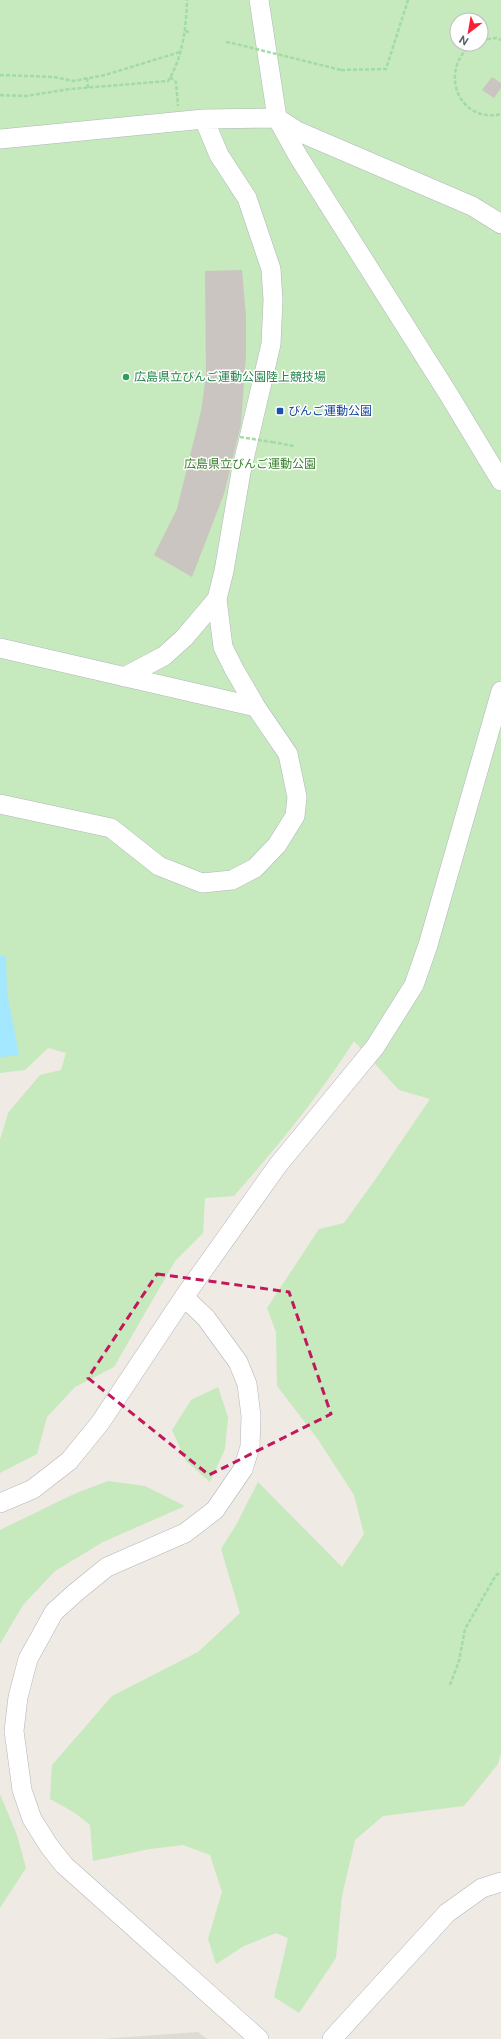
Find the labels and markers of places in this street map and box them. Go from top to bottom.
place label: 広島県立びんご運動公園陸上競技場 [134,370,326,384]
marker: 広島県立びんご運動公園陸上競技場 [121,372,131,382]
place label: びんご運動公園 [288,404,372,418]
marker: びんご運動公園 [275,406,285,416]

